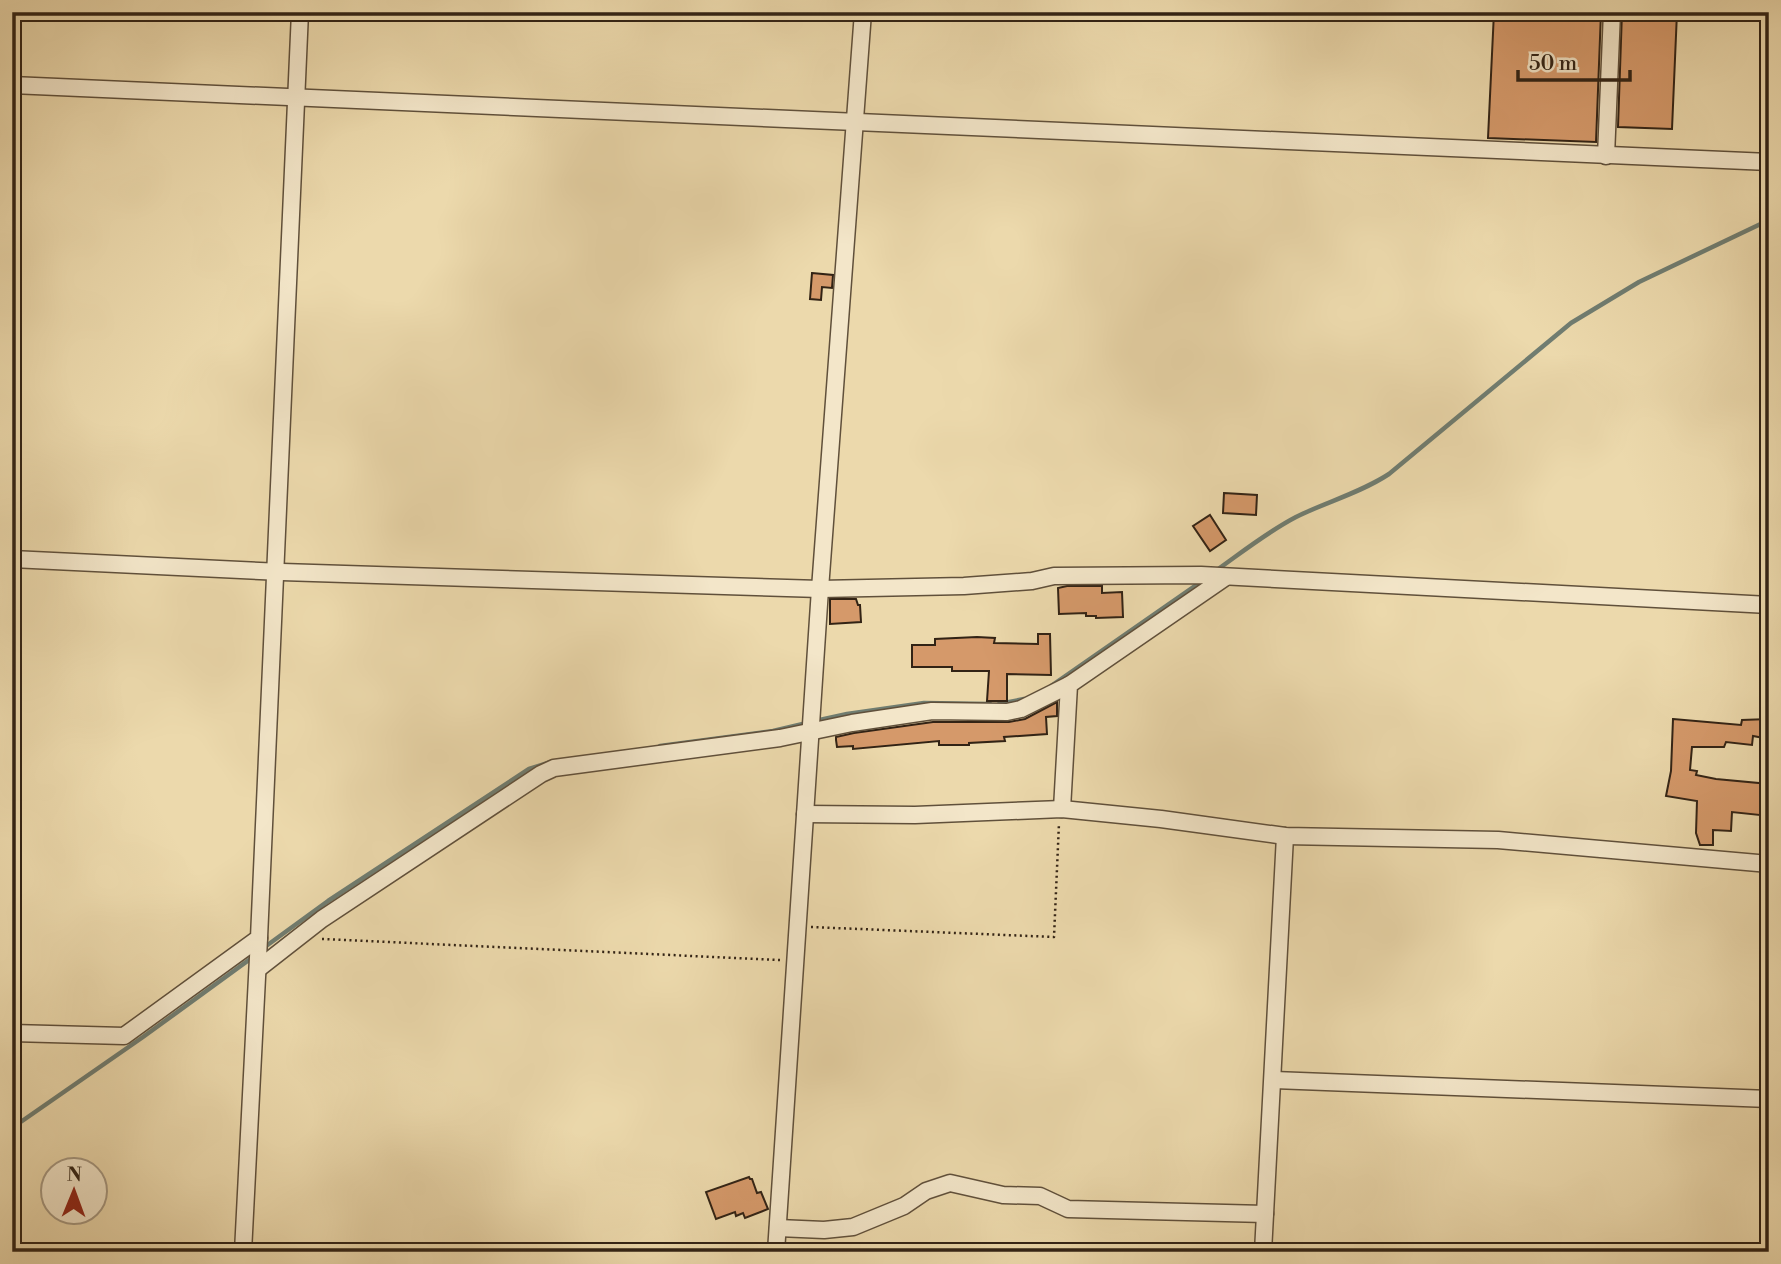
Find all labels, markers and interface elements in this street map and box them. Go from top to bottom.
scale bar [1518,38,1630,82]
text: 50 m [1529,51,1577,77]
north arrow [38,1156,108,1226]
text: N [67,1163,82,1187]

